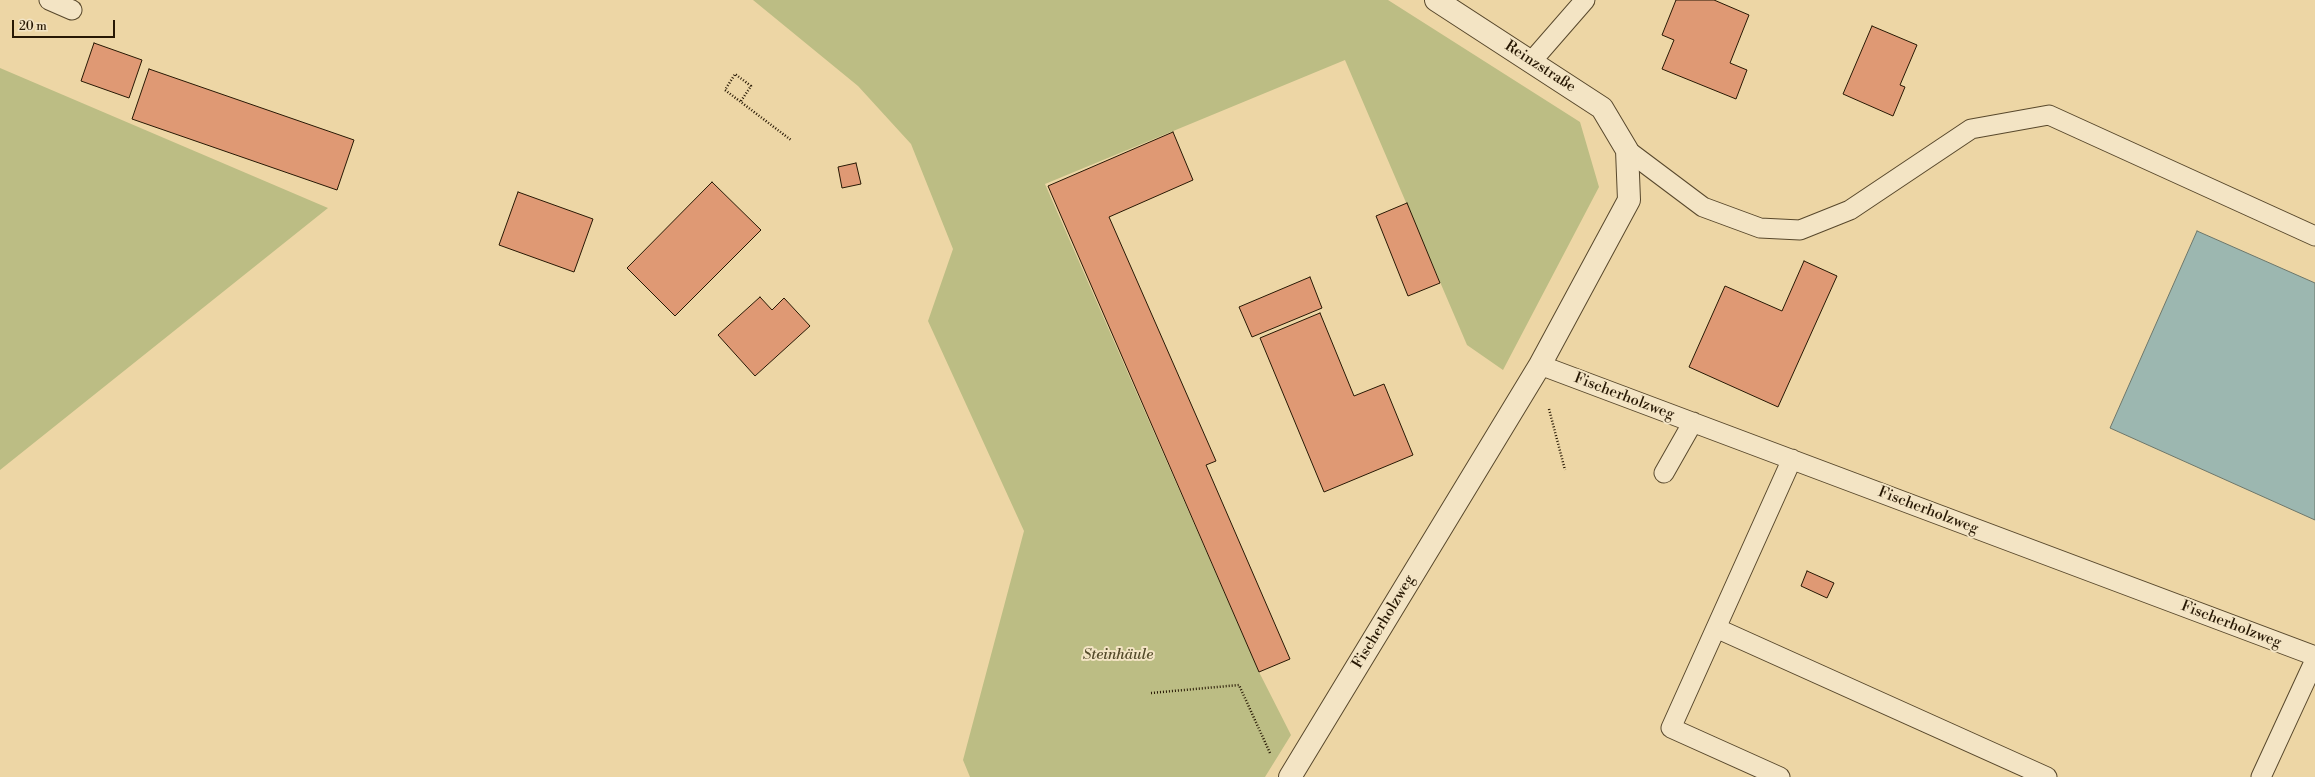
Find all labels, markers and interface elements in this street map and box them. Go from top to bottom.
scale bar [14,12,117,38]
text: 20 m [19,19,47,34]
street label: Reinzstraße [1501,37,1579,97]
street label: Fischerholzweg [1571,370,1677,424]
street label: Fischerholzweg [1875,484,1981,538]
street label: Fischerholzweg [1349,572,1419,672]
street label: Fischerholzweg [2178,598,2284,652]
park label: Steinhäule [1083,646,1153,664]

